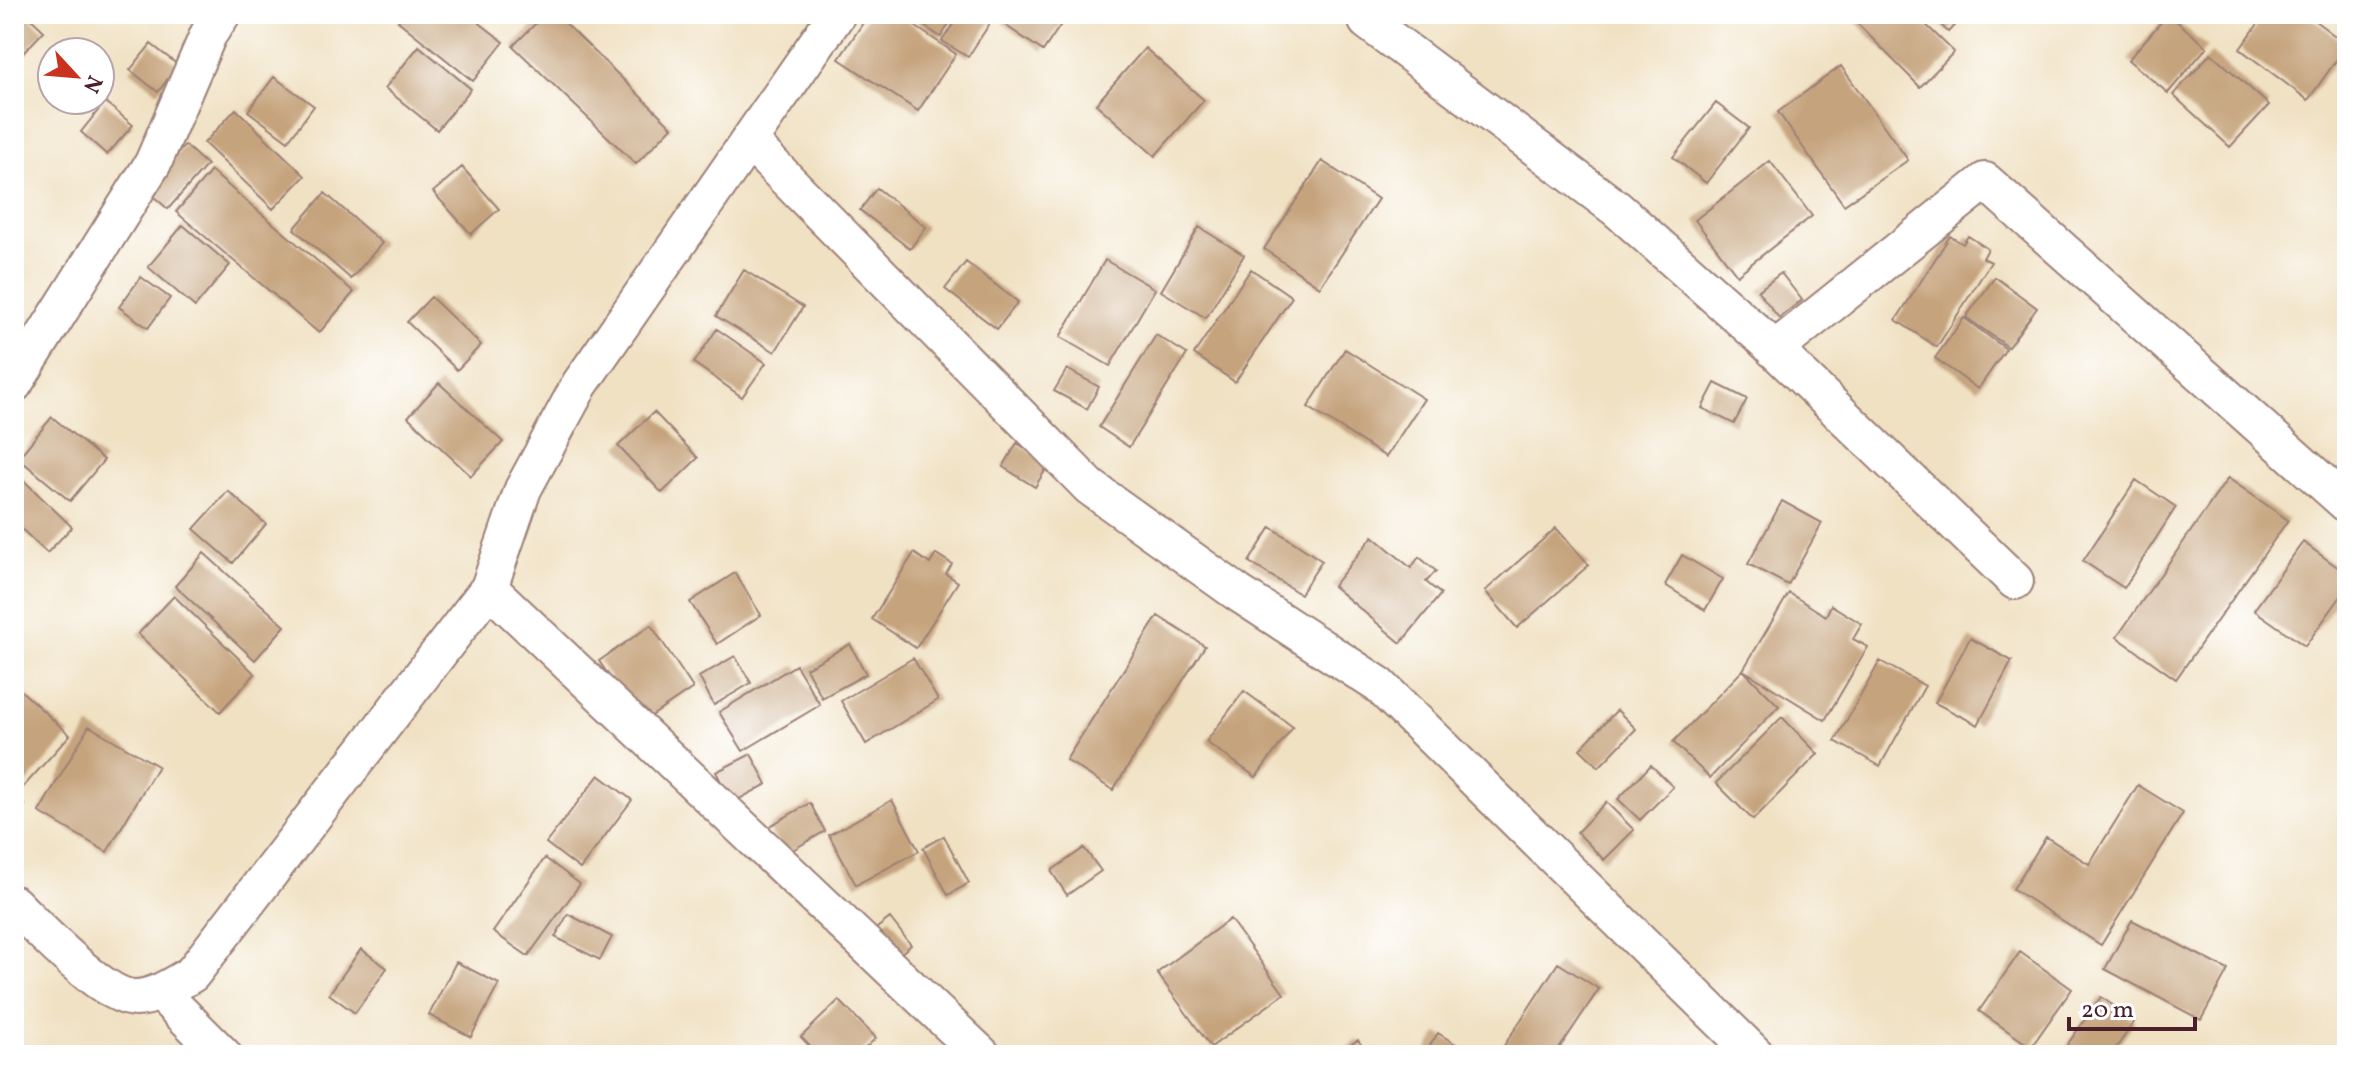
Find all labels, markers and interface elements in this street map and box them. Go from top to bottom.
north arrow [36,36,116,116]
text: N [74,70,109,98]
scale bar [2069,981,2195,1031]
text: 20 m [2081,994,2134,1028]

